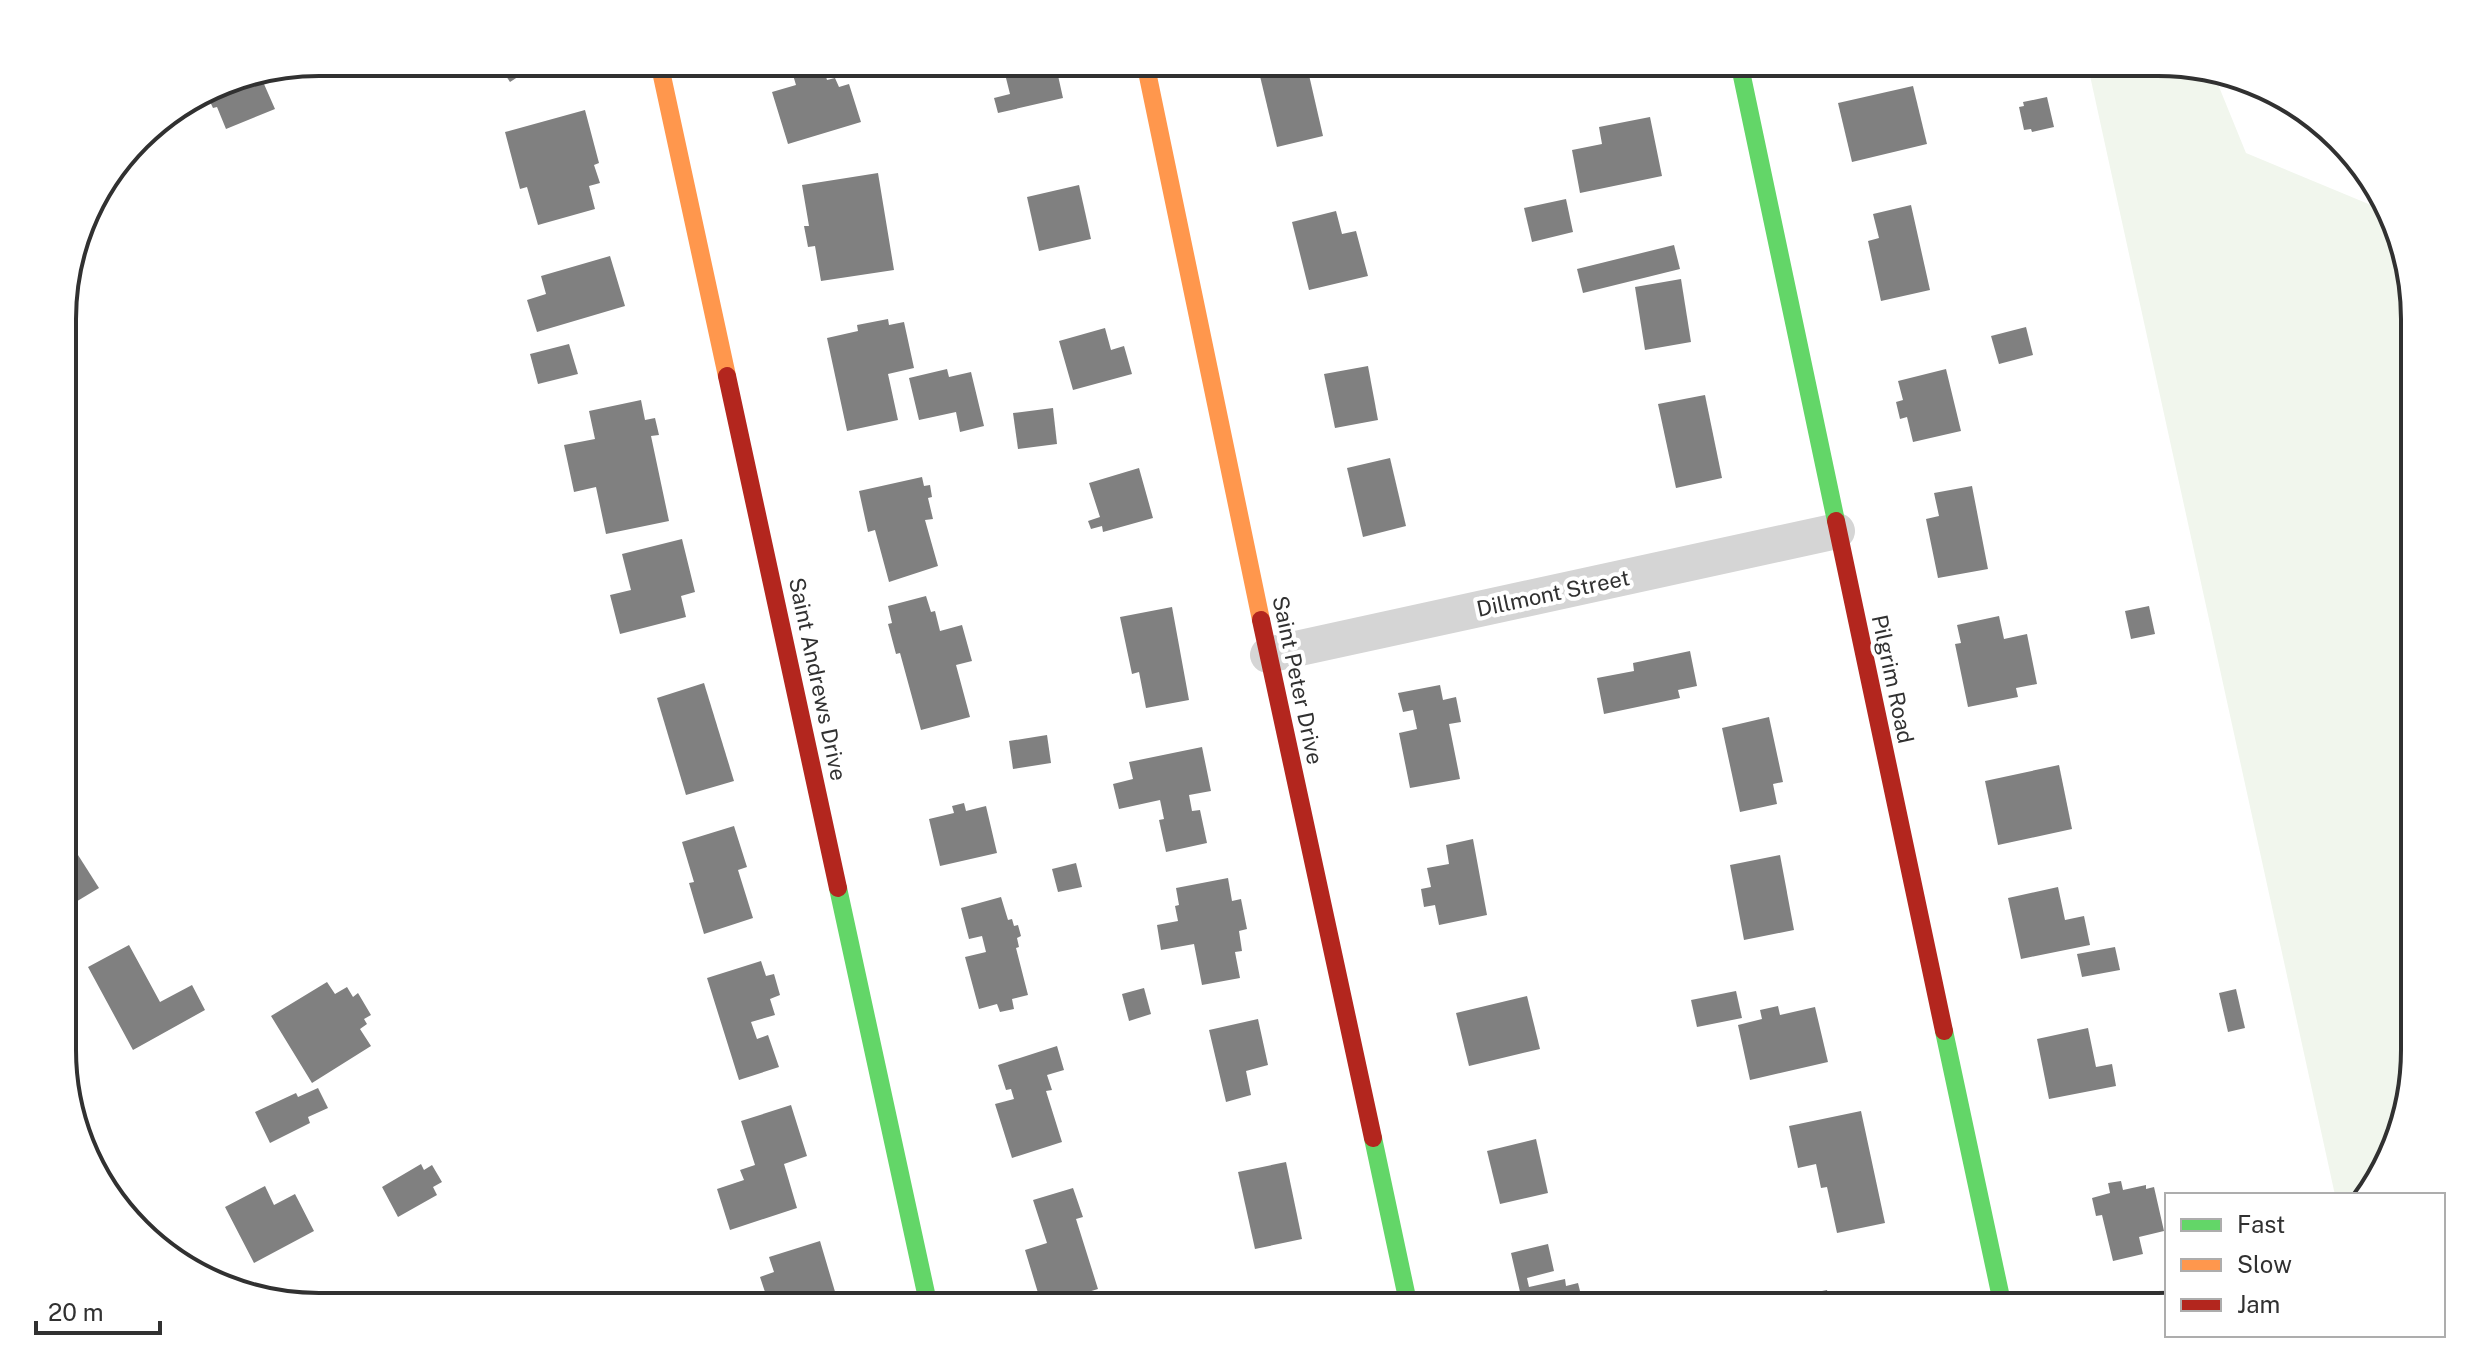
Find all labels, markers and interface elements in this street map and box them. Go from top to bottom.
street label: Dillmont Street [1474,564,1632,622]
street label: Saint Andrews Drive [784,575,852,783]
street label: Saint Peter Drive [1267,593,1329,767]
street label: Pilgrim Road [1867,612,1919,746]
legend [2165,1193,2445,1337]
text: Fast [2237,1210,2285,1238]
text: Slow [2237,1250,2292,1278]
scale bar [36,1285,160,1335]
text: Jam [2237,1290,2280,1318]
text: 20 m [48,1298,104,1326]

